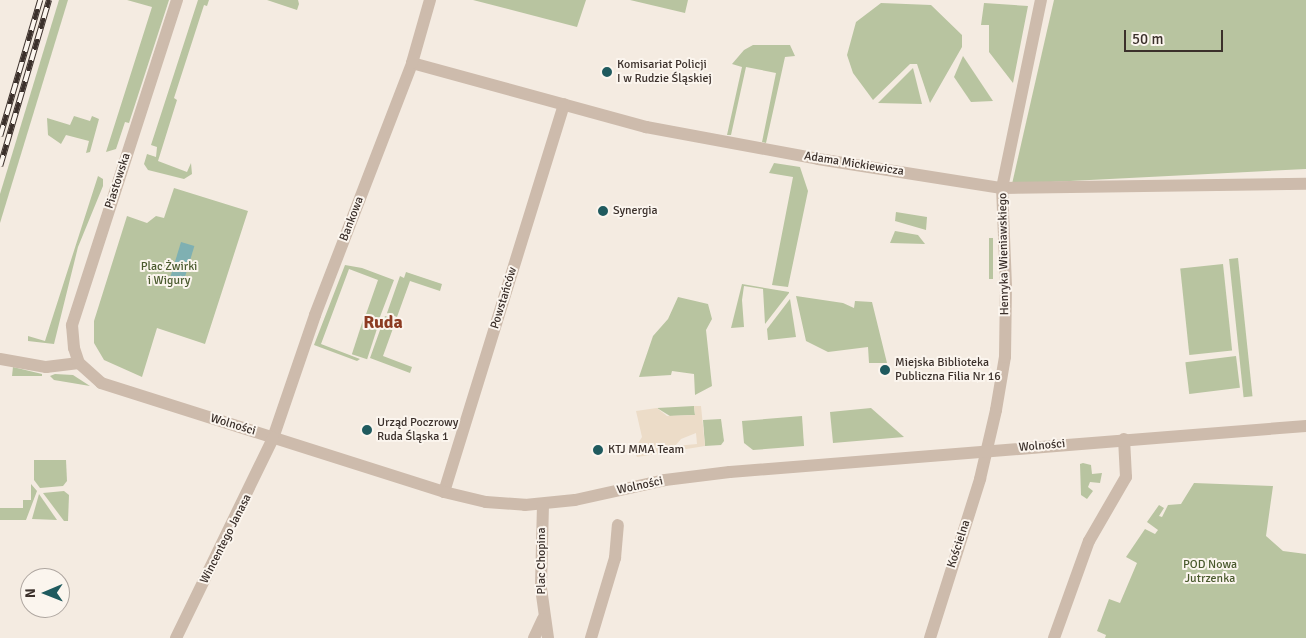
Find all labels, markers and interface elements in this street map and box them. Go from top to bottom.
scale bar [1126,20,1225,52]
text: 50 m [1132,30,1163,48]
place label: Komisariat Policji I w Rudzie Śląskiej [617,58,712,86]
marker: Komisariat Policji I w Rudzie Śląskiej [601,66,613,78]
street label: Adama Mickiewicza [803,149,905,179]
street label: Piastowska [102,151,134,211]
street label: Henryka Wieniawskiego [996,193,1012,315]
street label: Bankowa [337,195,367,243]
place label: Synergia [613,204,658,218]
marker: Synergia [597,205,609,217]
park label: Plac Żwirki i Wigury [141,260,197,288]
street label: Powstańców [488,265,520,331]
district label: Ruda [363,311,403,333]
place label: Miejska Biblioteka Publiczna Filia Nr 16 [895,356,1001,384]
marker: Miejska Biblioteka Publiczna Filia Nr 16 [879,364,891,376]
street label: Wolności [209,411,257,439]
place label: Urząd Poczrowy Ruda Śląska 1 [377,416,458,444]
marker: Urząd Poczrowy Ruda Śląska 1 [361,424,373,436]
street label: Wolności [1018,437,1066,455]
place label: KTJ MMA Team [608,443,684,457]
marker: KTJ MMA Team [592,444,604,456]
street label: Wolności [616,474,664,498]
street label: Wincentego Janasa [197,492,255,586]
street label: Kościelna [944,518,974,570]
street label: Plac Chopina [535,528,549,594]
park label: POD Nowa Jutrzenka [1183,558,1237,586]
north arrow [20,568,70,618]
text: N [22,588,39,598]

